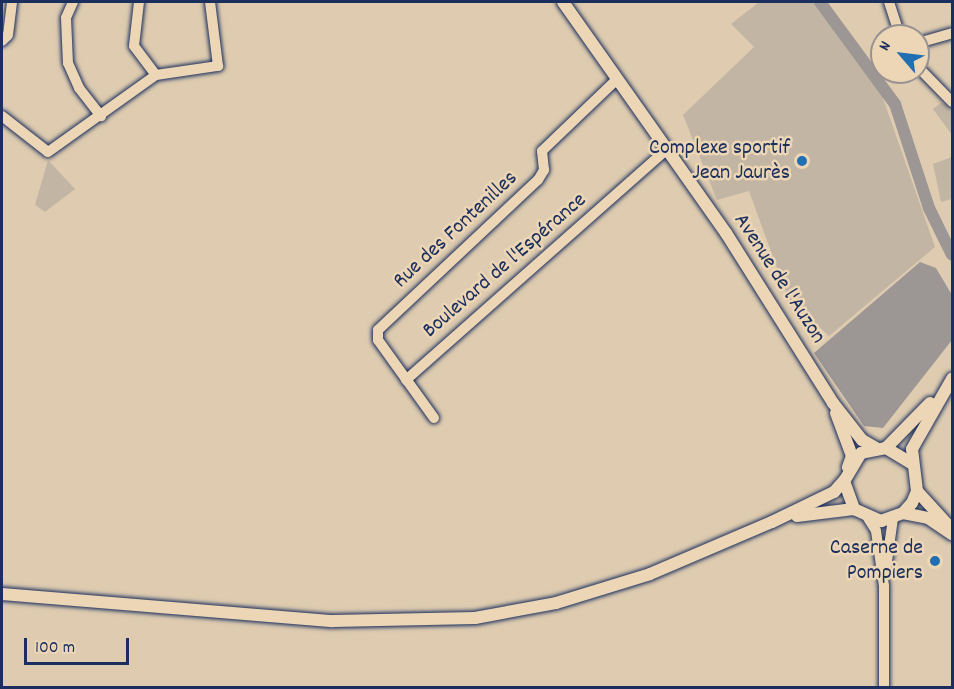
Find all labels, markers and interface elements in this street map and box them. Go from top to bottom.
north arrow [870,24,930,84]
text: N [873,37,897,55]
place label: Complexe sportif Jean Jaurès [649,135,790,186]
marker: Complexe sportif Jean Jaurès [795,154,809,168]
street label: Rue des Fontenilles [388,166,524,294]
street label: Boulevard de l'Espérance [418,188,592,344]
street label: Avenue de l'Auzon [727,209,831,349]
place label: Caserne de Pompiers [830,535,923,586]
marker: Caserne de Pompiers [928,554,942,568]
scale bar [27,626,132,664]
text: 100 m [35,636,75,661]

